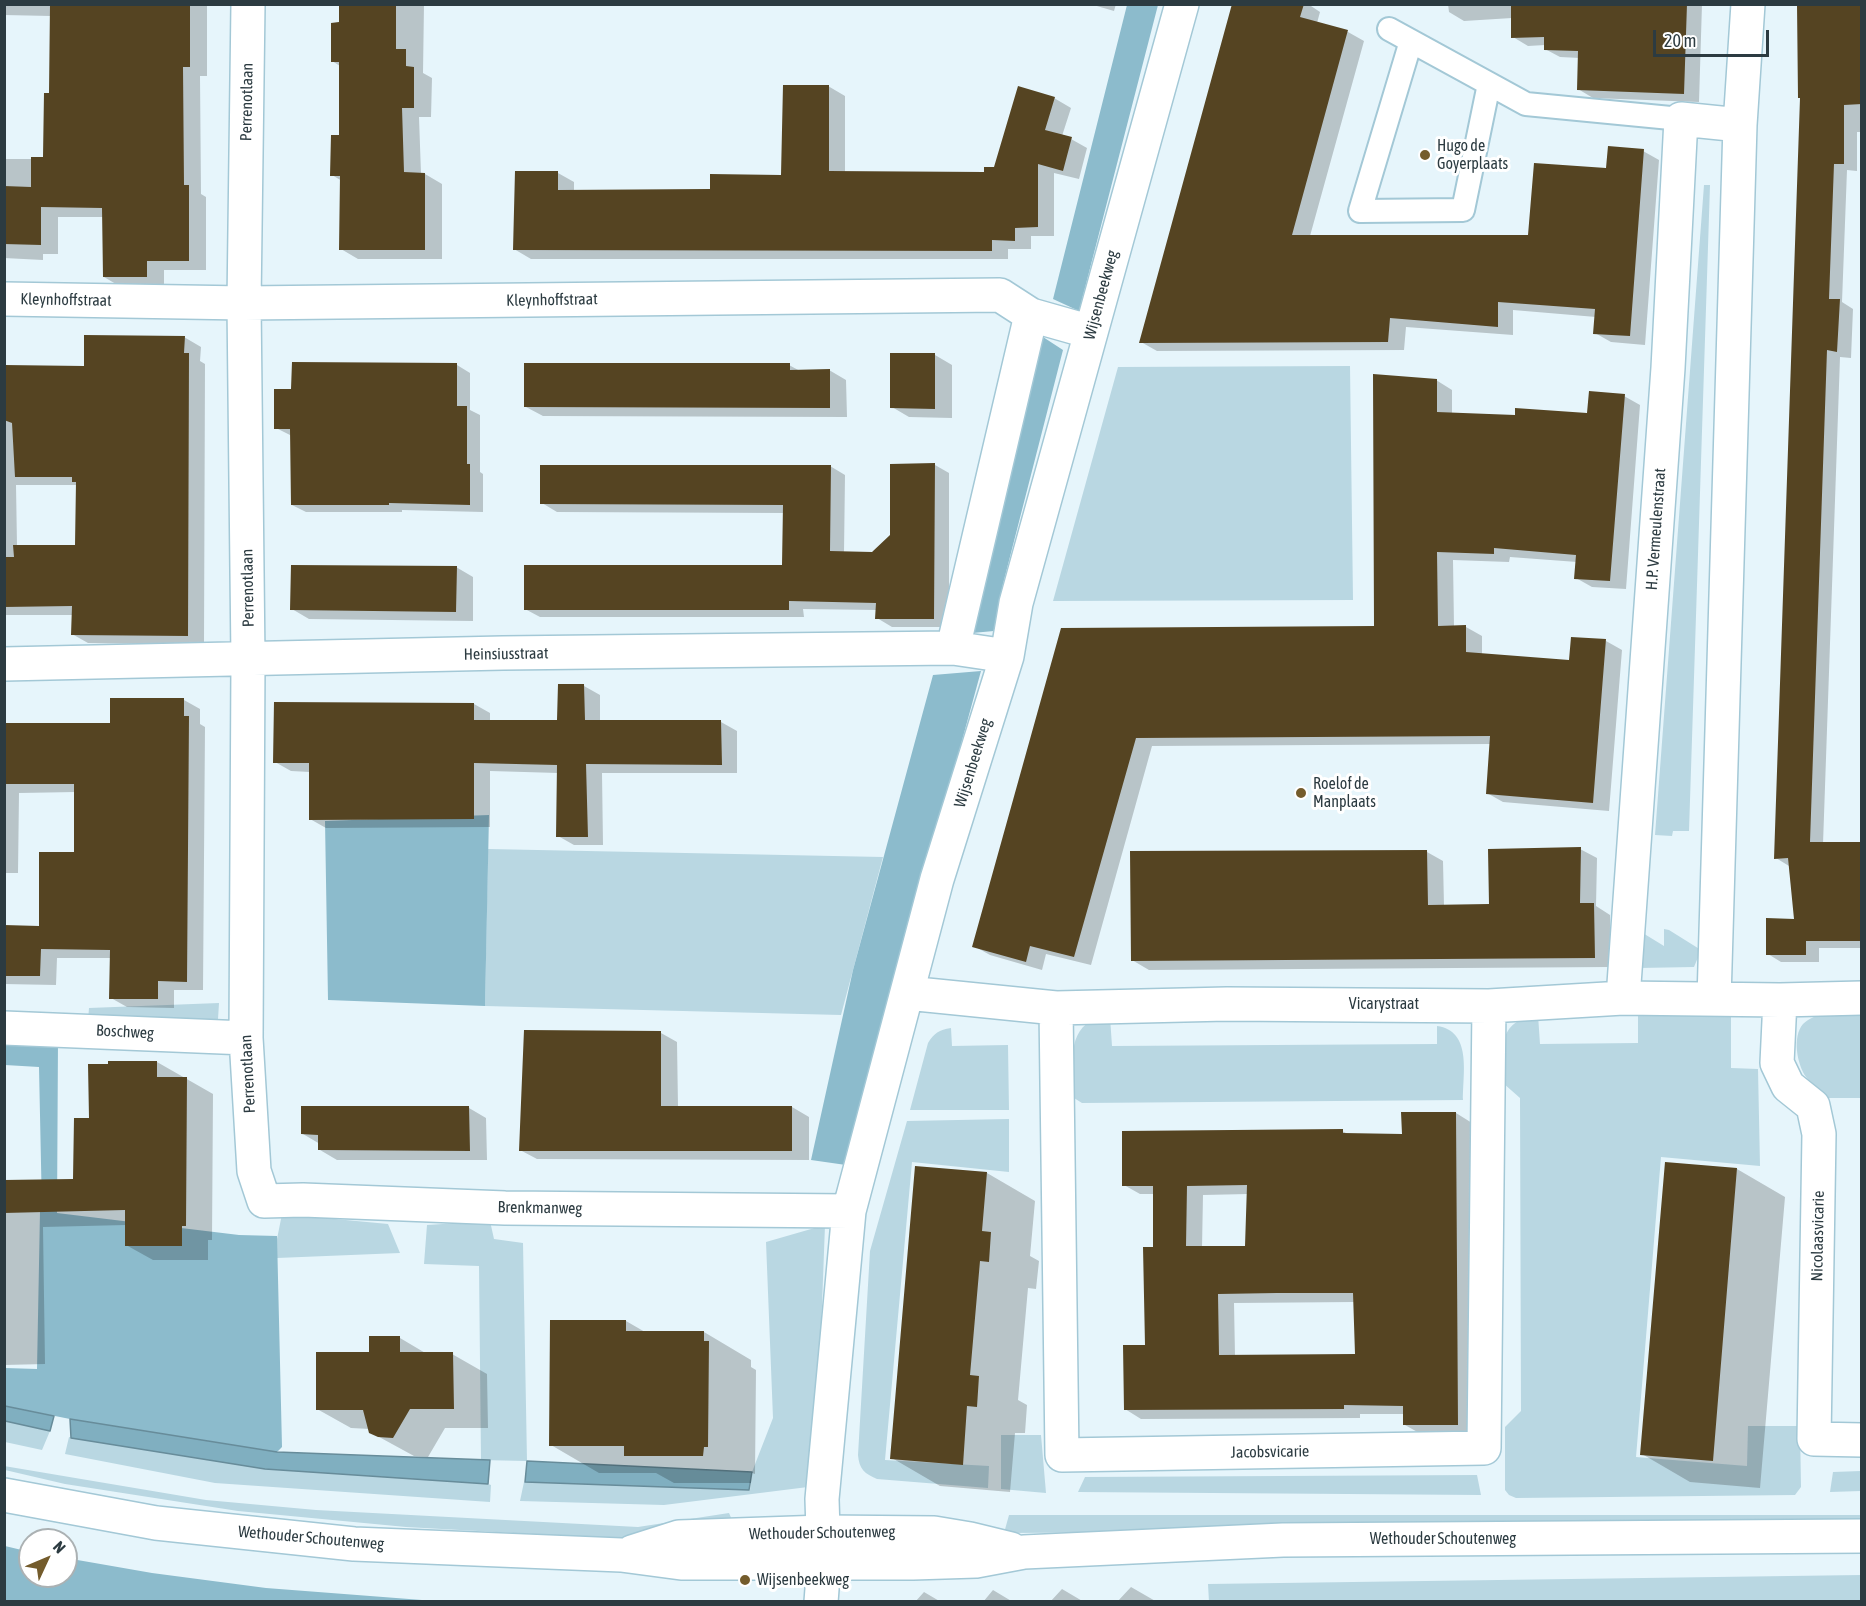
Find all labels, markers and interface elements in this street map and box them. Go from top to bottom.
scale bar [1656,18,1772,56]
text: 20 m [1664,30,1696,51]
street label: Perrenotlaan [237,63,257,141]
place label: Hugo de Goyerplaats [1437,136,1508,174]
marker: Hugo de Goyerplaats [1418,148,1432,162]
street label: Wijsenbeekweg [1080,248,1122,342]
street label: Kleynhoffstraat [20,290,112,310]
street label: Kleynhoffstraat [506,290,598,310]
street label: H.P. Vermeulenstraat [1642,467,1670,591]
street label: Perrenotlaan [238,549,258,627]
street label: Heinsiusstraat [463,644,549,664]
street label: Wijsenbeekweg [950,716,996,810]
place label: Roelof de Manplaats [1313,774,1376,812]
marker: Roelof de Manplaats [1294,786,1308,800]
street label: Vicarystraat [1349,994,1419,1014]
street label: Boschweg [96,1021,154,1043]
street label: Perrenotlaan [236,1034,260,1114]
street label: Nicolaasvicarie [1808,1191,1828,1281]
street label: Brenkmanweg [498,1198,582,1218]
street label: Jacobsvicarie [1231,1442,1309,1462]
street label: Wethouder Schoutenweg [237,1522,385,1554]
street label: Wethouder Schoutenweg [749,1522,895,1544]
north arrow [18,1528,78,1588]
street label: Wethouder Schoutenweg [1370,1529,1516,1549]
text: N [50,1537,69,1557]
place label: Wijsenbeekweg [757,1570,849,1590]
marker: Wijsenbeekweg [738,1573,752,1587]

